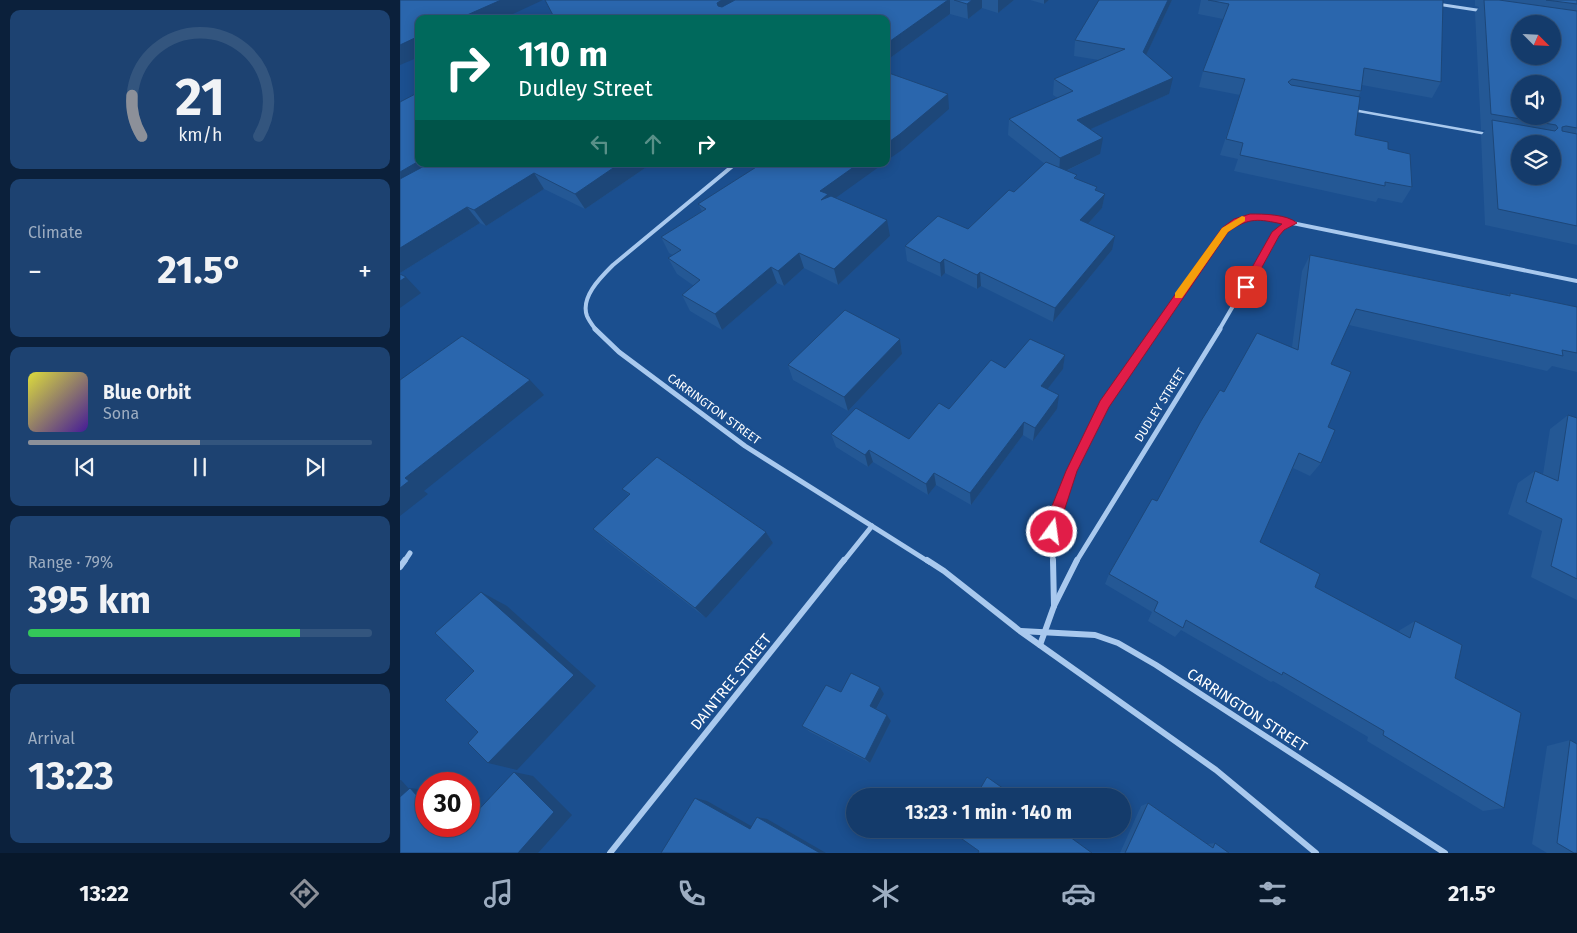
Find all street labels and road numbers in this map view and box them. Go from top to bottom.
street label: DUDLEY STREET [1132,365,1189,444]
street label: CARRINGTON STREET [665,371,764,448]
street label: DAINTREE STREET [687,630,775,734]
street label: CARRINGTON STREET [1184,665,1311,756]

